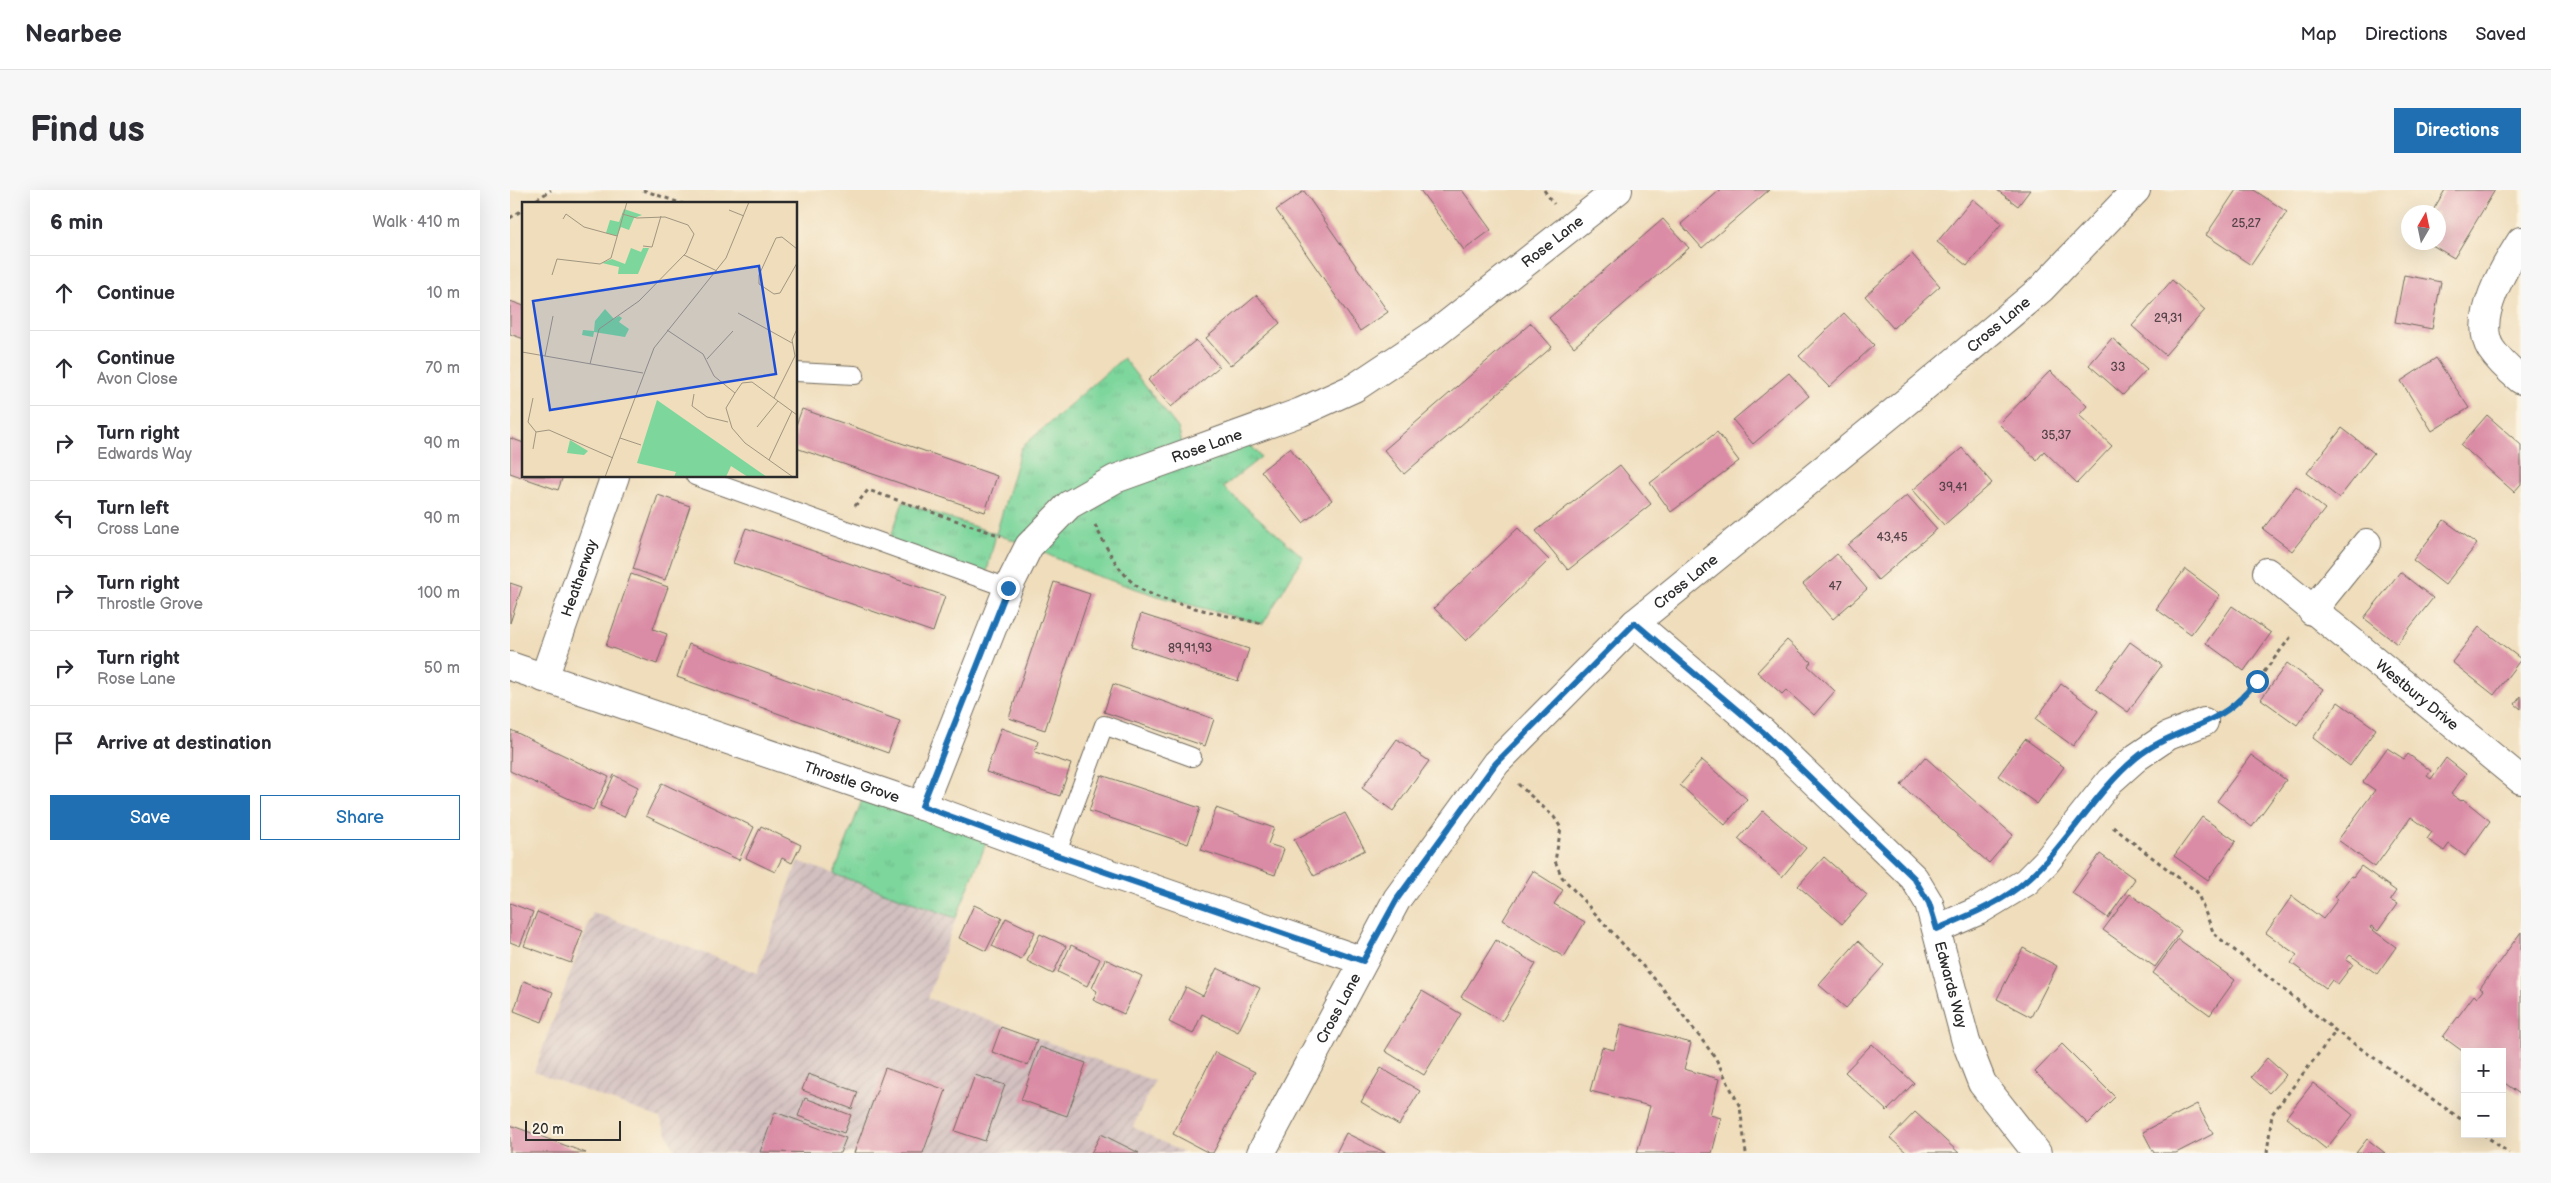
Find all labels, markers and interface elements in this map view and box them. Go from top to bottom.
text: Nearbee [25,20,122,49]
text: Map [2301,24,2337,45]
text: Directions [2365,24,2447,45]
text: Saved [2475,24,2526,45]
button: Directions [2394,108,2521,153]
text: Find us [30,109,145,152]
inset map [522,202,798,478]
north arrow [2401,205,2446,250]
text: 6 min [50,210,103,235]
street label: Rose Lane [1518,212,1588,272]
text: Walk · 410 m [373,213,460,232]
house number: 25,27 [2231,216,2261,231]
icon: ahead [50,279,78,307]
text: Continue [97,282,175,305]
text: 10 m [427,284,460,303]
street label: Cross Lane [1963,293,2035,357]
house number: 29,31 [2154,311,2182,326]
text: Continue [97,347,175,370]
icon: ahead [50,354,78,382]
text: 70 m [425,359,460,378]
house number: 33 [2111,360,2125,375]
text: Avon Close [97,370,178,389]
text: Turn right [97,422,180,445]
street label: Rose Lane [1169,425,1245,468]
house number: 35,37 [2041,428,2071,443]
icon: right [50,429,78,457]
text: 90 m [424,434,460,453]
text: Edwards Way [97,445,192,464]
house number: 39,41 [1939,480,1967,495]
text: Turn left [97,497,169,520]
icon: left [50,504,78,532]
text: 90 m [424,509,460,528]
text: Cross Lane [97,520,179,539]
house number: 43,45 [1876,530,1908,545]
street label: Heatherway [557,537,602,619]
street label: Cross Lane [1650,550,1722,614]
text: Turn right [97,572,180,595]
route end [997,577,1020,600]
icon: right [50,579,78,607]
house number: 47 [1828,579,1842,594]
text: 100 m [417,584,460,603]
text: Throstle Grove [97,595,203,614]
house number: 89,91,93 [1168,641,1212,656]
text: Turn right [97,647,180,670]
icon: right [50,654,78,682]
street label: Westbury Drive [2371,656,2462,735]
text: 50 m [424,659,460,678]
text: Rose Lane [97,670,175,689]
route start [2246,670,2269,693]
icon: arrive [50,729,78,757]
text: Arrive at destination [97,732,272,755]
street label: Throstle Grove [801,757,902,807]
button: Save [50,795,250,840]
button: Share [260,795,460,840]
street label: Edwards Way [1930,939,1971,1031]
street label: Cross Lane [1312,970,1366,1047]
map controls [2461,1048,2506,1138]
button: + [2461,1048,2506,1093]
button: − [2461,1093,2506,1138]
scale bar [525,1118,621,1141]
text: 20 m [532,1121,564,1138]

